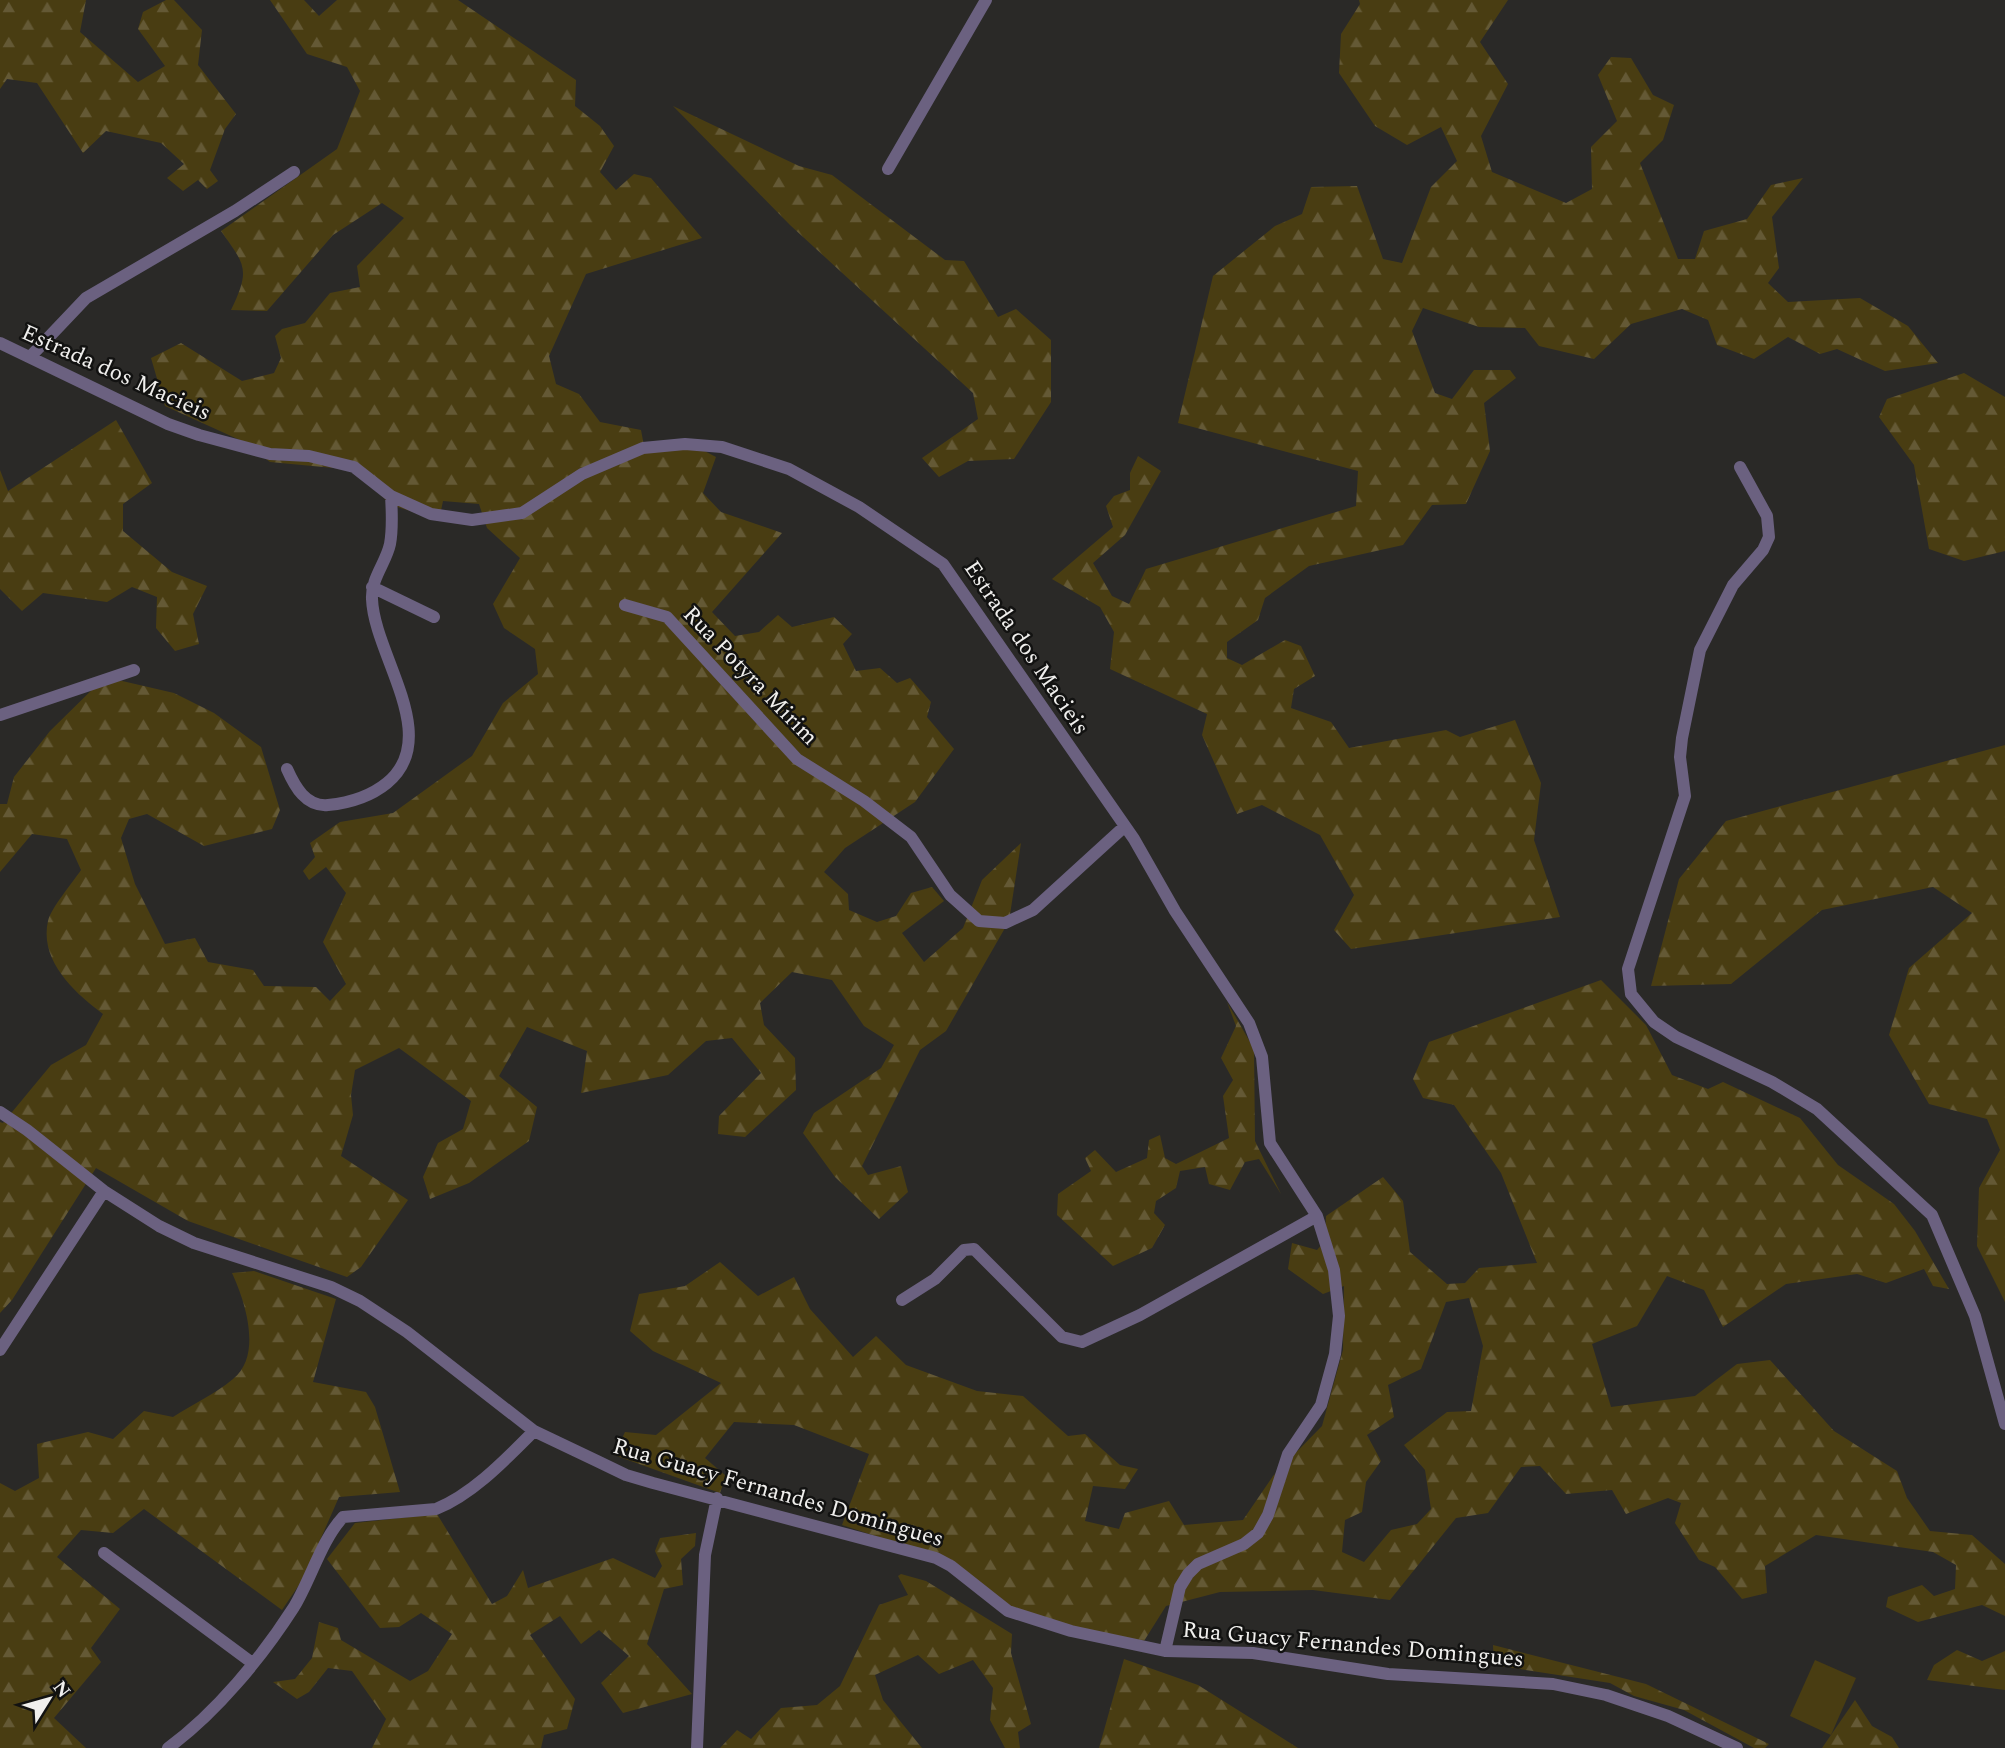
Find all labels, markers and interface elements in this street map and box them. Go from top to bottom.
street label: Estrada dos Macieis [16,315,216,431]
street label: Estrada dos Macieis [954,554,1098,742]
street label: Rua Potyra Mirim [674,598,826,754]
street label: Rua Guacy Fernandes Domingues [608,1429,948,1557]
street label: Rua Guacy Fernandes Domingues [1181,1613,1525,1677]
north arrow [14,1664,84,1734]
text: N [45,1675,78,1705]

